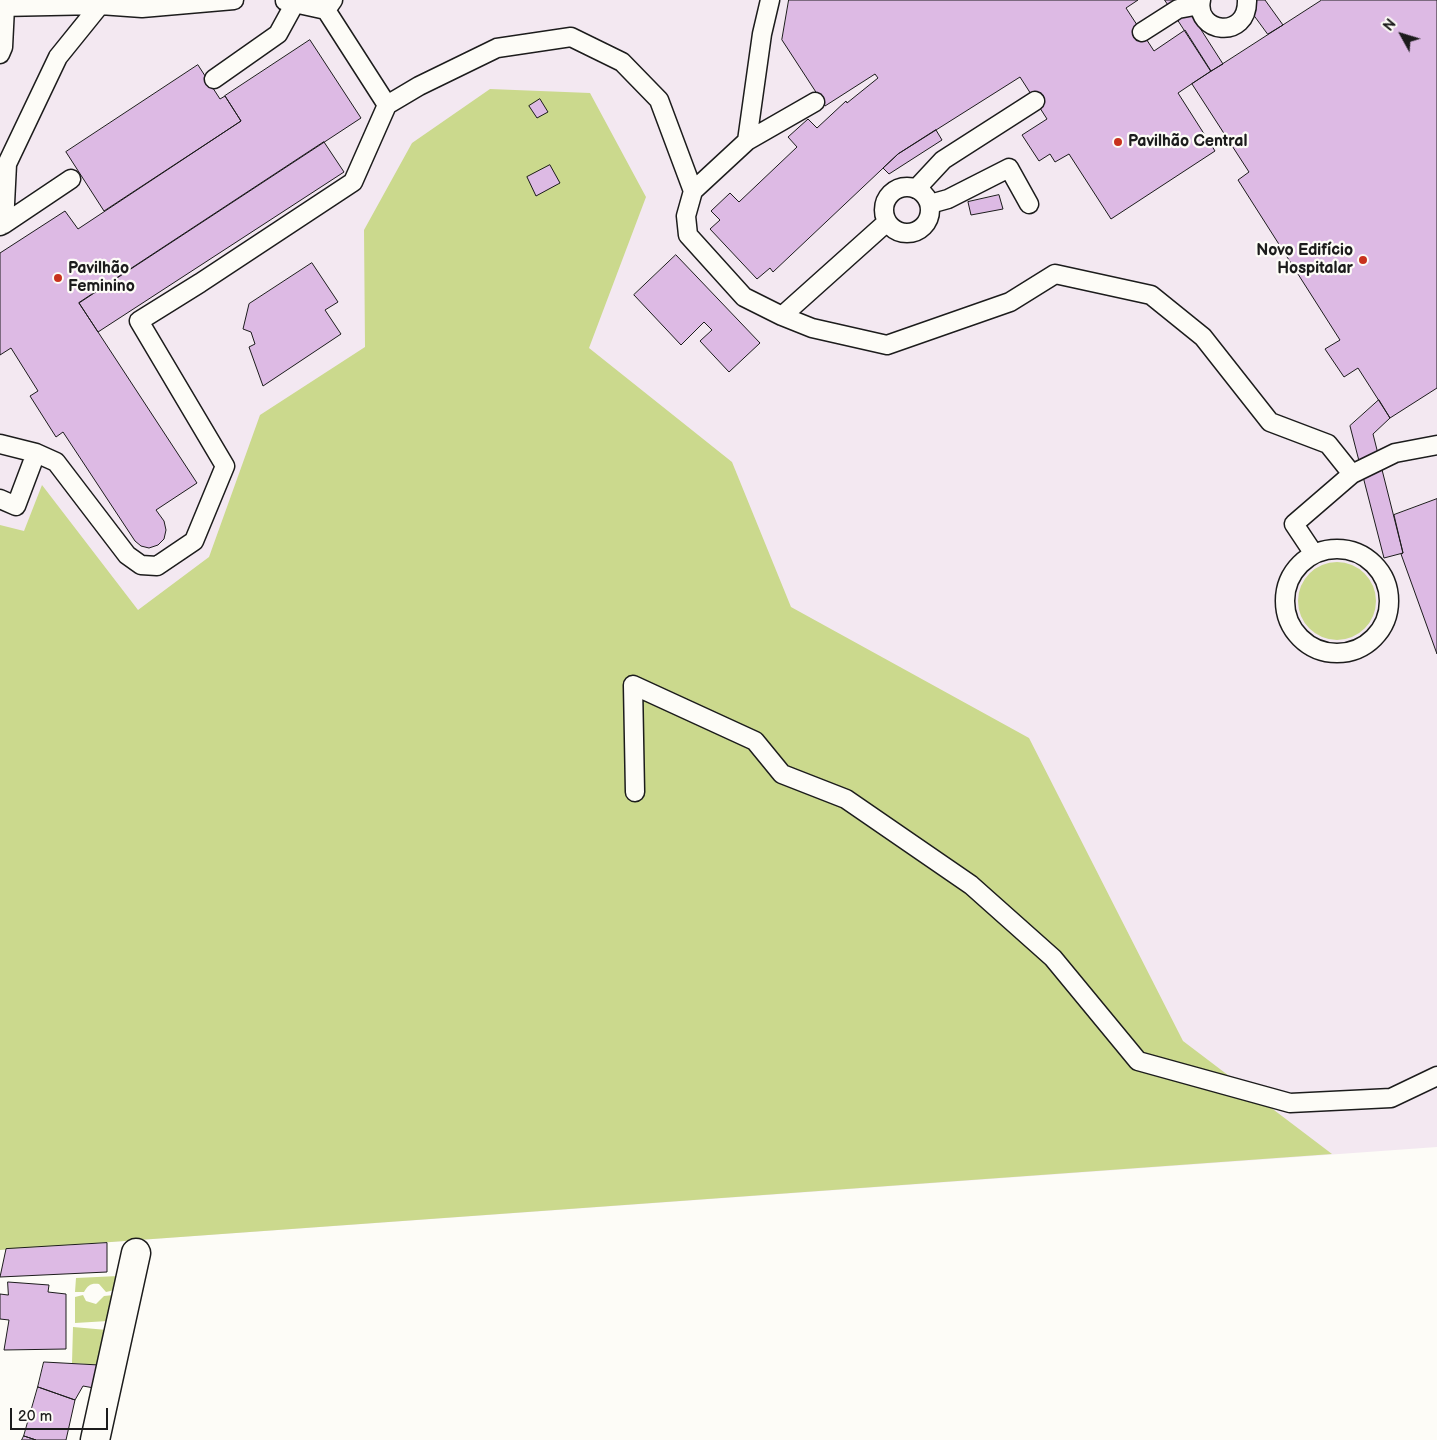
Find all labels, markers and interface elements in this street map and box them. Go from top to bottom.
north arrow [1377,10,1427,60]
text: N [1380,16,1400,35]
place label: Pavilhão Central [1128,132,1247,152]
marker: Pavilhão Central [1112,136,1124,148]
place label: Novo Edifício Hospitalar [1256,241,1353,279]
marker: Novo Edifício Hospitalar [1357,254,1369,266]
place label: Pavilhão Feminino [68,259,135,297]
marker: Pavilhão Feminino [52,272,64,284]
scale bar [12,1398,110,1430]
text: 20 m [18,1407,52,1426]

